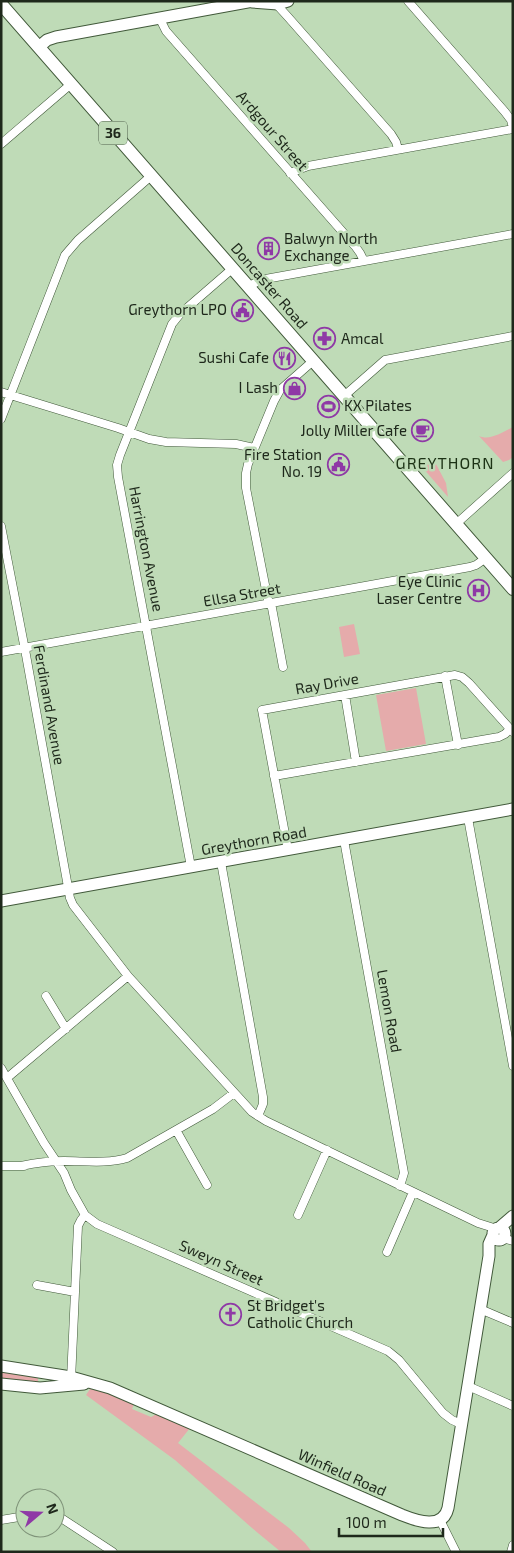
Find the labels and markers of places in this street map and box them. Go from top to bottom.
place label: Balwyn North Exchange [284,229,378,264]
building icon: Balwyn North Exchange [256,236,280,260]
public building icon: Greythorn LPO [231,298,255,322]
place label: Greythorn LPO [128,300,227,318]
pharmacy icon: Amcal [313,327,337,351]
place label: Amcal [341,329,384,347]
restaurant icon: Sushi Cafe [273,346,297,370]
place label: Sushi Cafe [198,348,269,366]
shop icon: I Lash [282,376,306,400]
place label: I Lash [238,378,278,396]
sports icon: KX Pilates [316,394,340,418]
place label: KX Pilates [344,396,412,414]
cafe icon: Jolly Miller Cafe [411,419,435,443]
place label: Jolly Miller Cafe [301,421,407,439]
place label: Fire Station No. 19 [244,445,322,480]
public building icon: Fire Station No. 19 [326,452,350,476]
place label: Eye Clinic Laser Centre [376,572,462,607]
hospital icon: Eye Clinic Laser Centre [466,579,490,603]
place label: St Bridget's Catholic Church [247,1296,353,1331]
church icon: St Bridget's Catholic Church [219,1303,243,1327]

